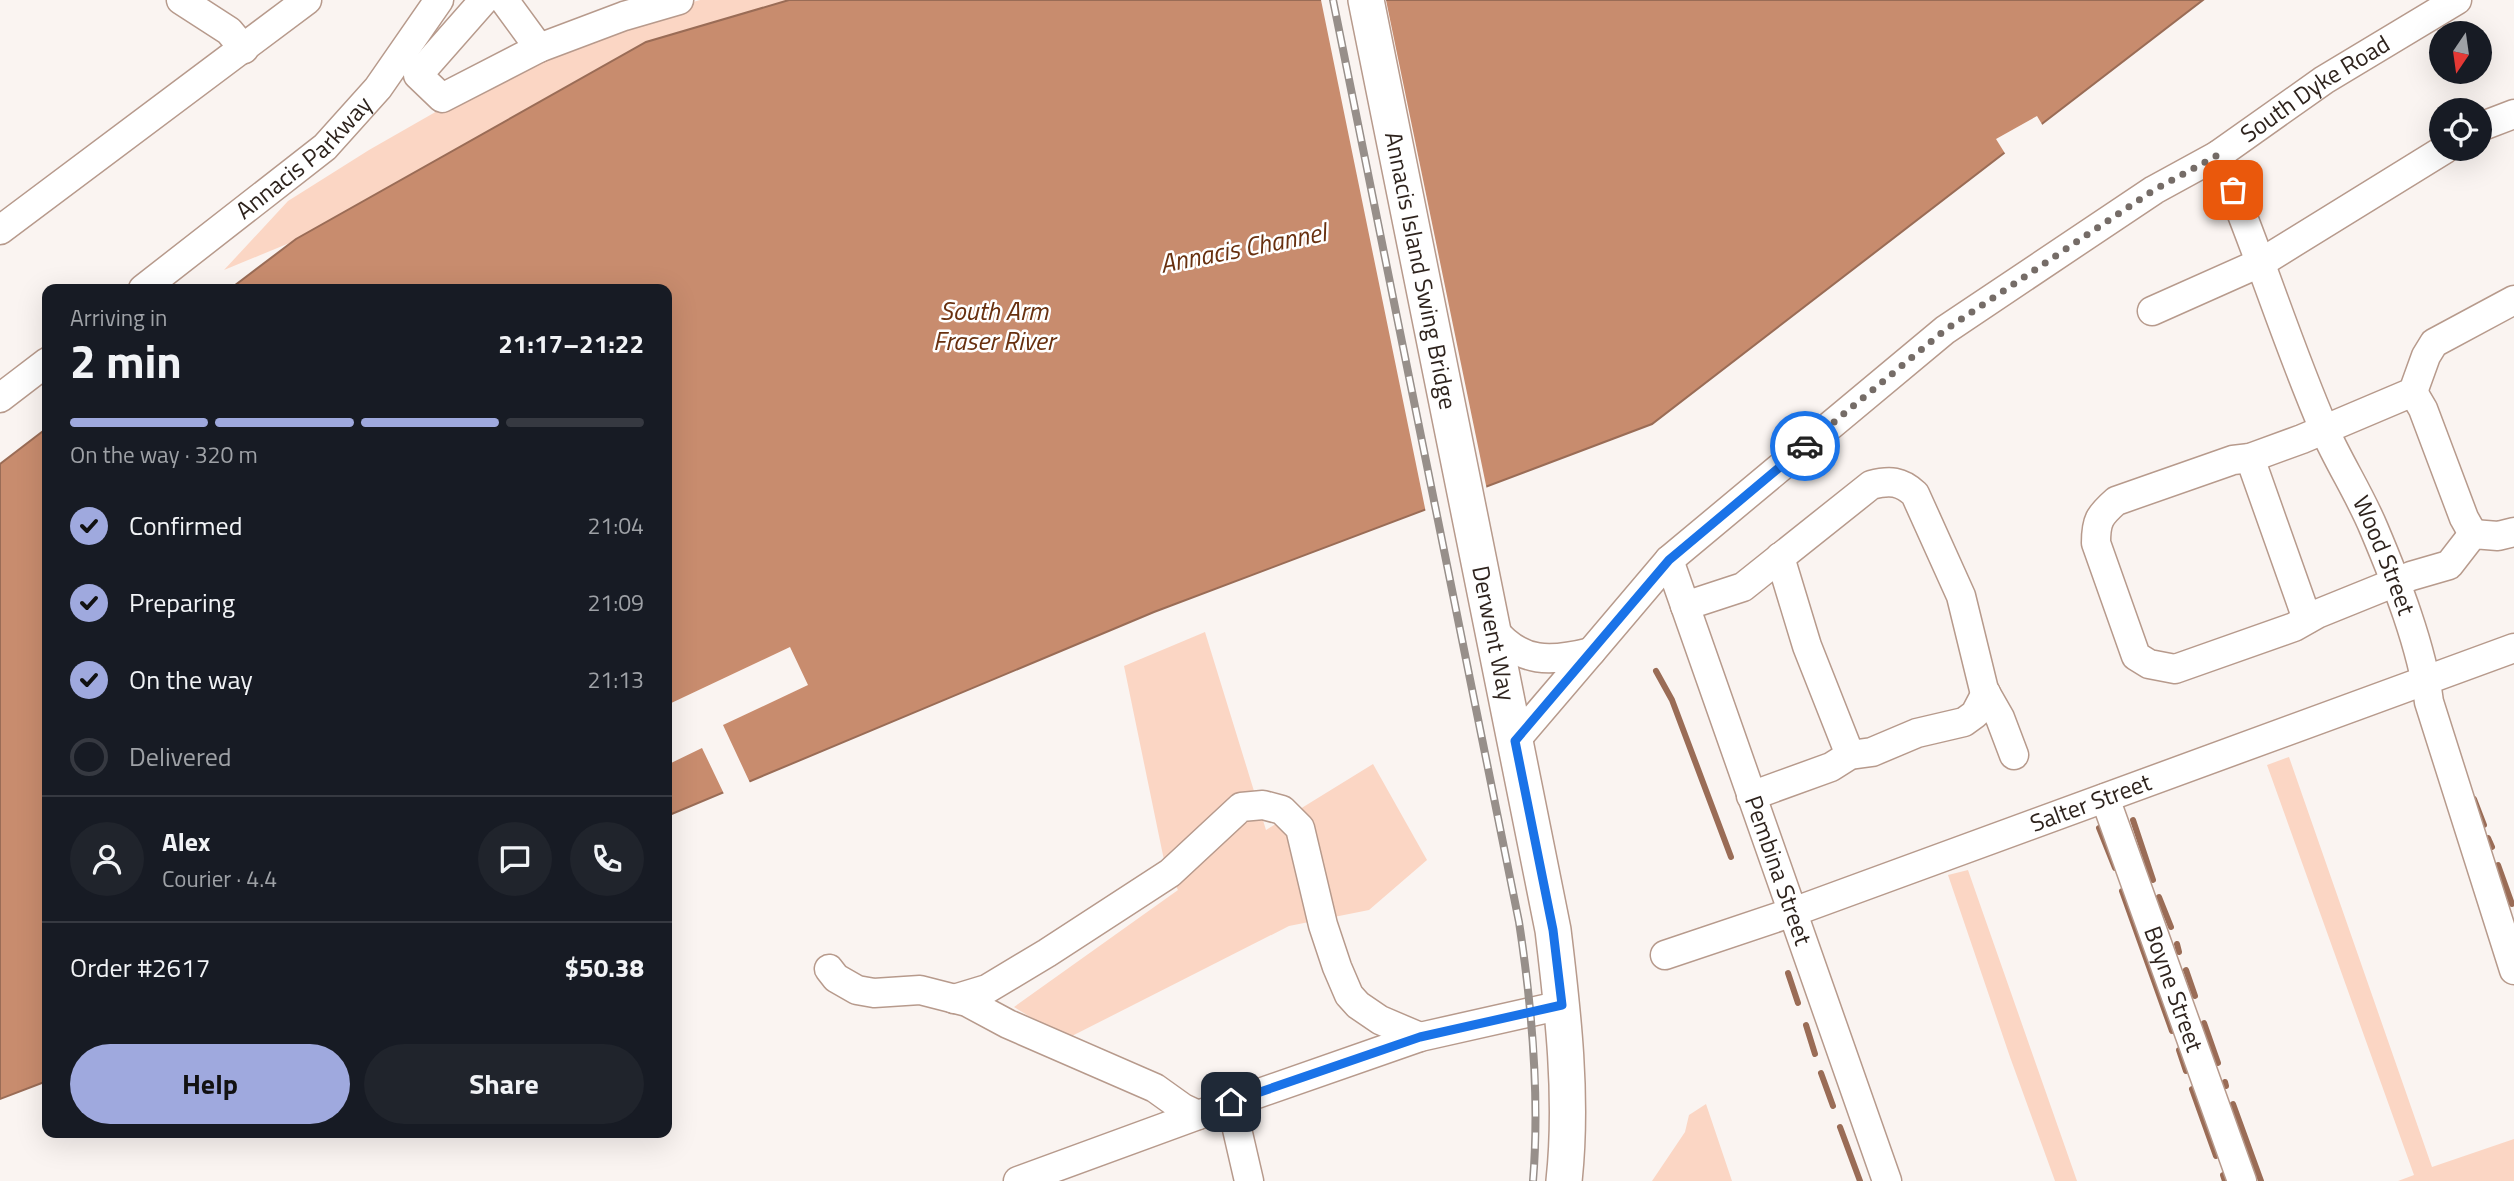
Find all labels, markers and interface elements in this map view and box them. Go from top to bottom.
north arrow [2429,21,2492,84]
map controls [2429,21,2492,161]
street label: South Dyke Road [2233,26,2396,151]
street label: Annacis Parkway [228,87,380,227]
button: locate [2429,98,2492,161]
street label: Annacis Island Swing Bridge [1376,128,1467,412]
pin [2203,160,2263,220]
icon: bag [2214,171,2252,209]
water label: Annacis Channel [1156,212,1333,283]
water label: South Arm Fraser River [933,291,1058,360]
text: Arriving in [70,300,167,335]
text: 21:17–21:22 [498,324,644,363]
text: 2 min [70,326,182,396]
courier [1770,411,1840,481]
icon: car [1786,427,1824,465]
text: On the way · 320 m [70,437,258,472]
street label: Wood Street [2344,489,2425,620]
text: Confirmed [129,506,243,545]
icon: check [70,507,108,545]
text: 21:04 [587,508,644,543]
street label: Derwent Way [1463,562,1526,704]
text: Preparing [129,583,235,622]
icon: check [70,584,108,622]
text: 21:09 [587,585,644,620]
text: On the way [129,660,253,699]
icon: check [70,661,108,699]
text: 21:13 [587,662,644,697]
text: Delivered [129,737,232,776]
street label: Salter Street [2025,763,2157,841]
street label: Pembina Street [1736,790,1822,950]
button: person [70,822,144,896]
text: Alex [162,822,210,861]
button: chat [478,822,552,896]
button: phone [570,822,644,896]
text: Courier · 4.4 [162,861,277,896]
street label: Boyne Street [2135,921,2214,1057]
text: Order #2617 [70,948,210,987]
text: $50.38 [565,948,644,987]
button: Help [70,1044,350,1124]
button: Share [364,1044,644,1124]
pin [1201,1072,1261,1132]
icon: home [1212,1083,1250,1121]

